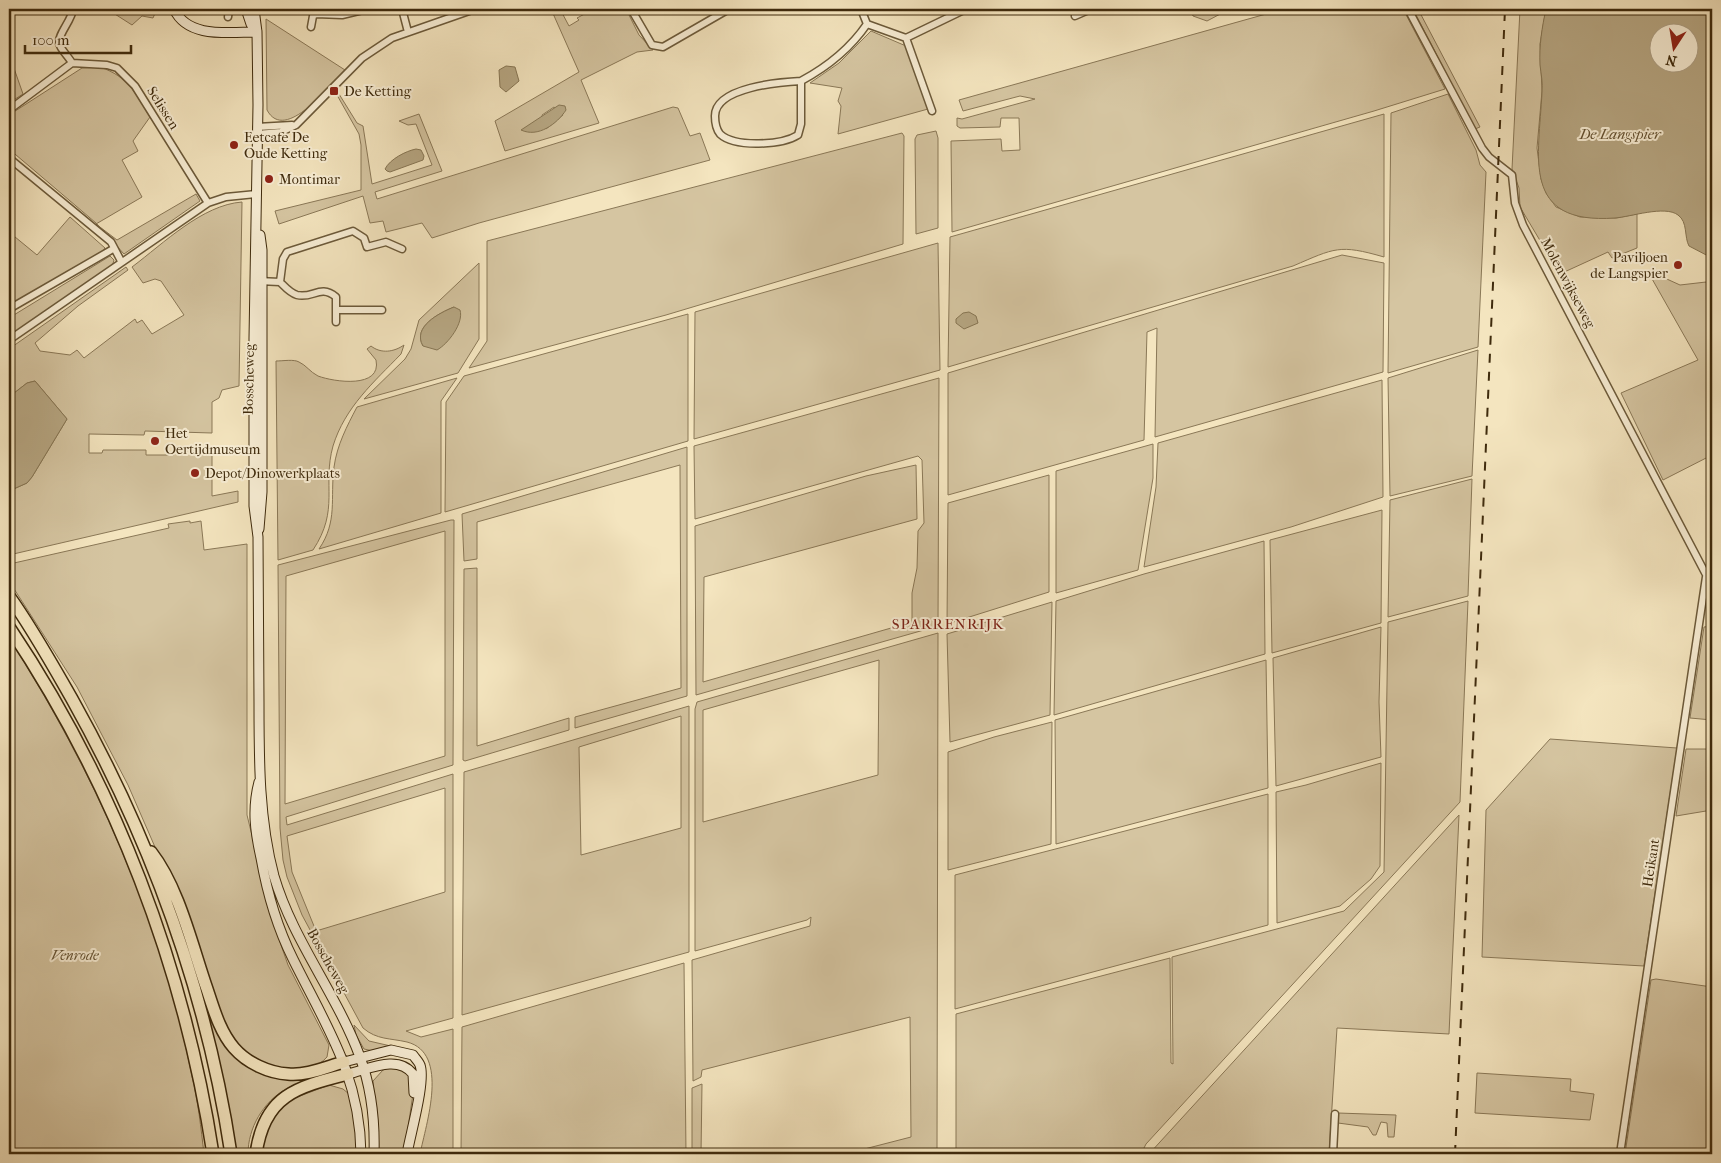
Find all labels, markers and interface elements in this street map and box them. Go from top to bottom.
scale bar [25,22,131,54]
north arrow [1648,22,1698,72]
text: 100 m [32,31,70,49]
text: N [1664,51,1678,70]
street label: Selissen [143,83,183,133]
place label: De Ketting [344,83,412,100]
marker: De Ketting [328,85,340,97]
water label: De Langspier [1578,125,1662,143]
place label: Eetcafe De Oude Ketting [244,129,328,162]
marker: Eetcafe De Oude Ketting [228,139,240,151]
place label: Montimar [279,171,340,188]
marker: Montimar [263,173,275,185]
street label: Molenwijkseweg [1537,235,1599,332]
place label: Paviljoen de Langspier [1590,249,1668,282]
marker: Paviljoen de Langspier [1672,259,1684,271]
street label: Bosscheweg [240,342,258,415]
place label: Het Oertijdmuseum [165,425,261,458]
marker: Het Oertijdmuseum [149,435,161,447]
place label: Depot/Dinowerkplaats [205,465,340,482]
marker: Depot/Dinowerkplaats [189,467,201,479]
district label: SPARRENRIJK [892,615,1004,633]
street label: Heikant [1639,838,1663,888]
street label: Bosscheweg [303,925,353,997]
park label: Venrode [51,947,99,964]

